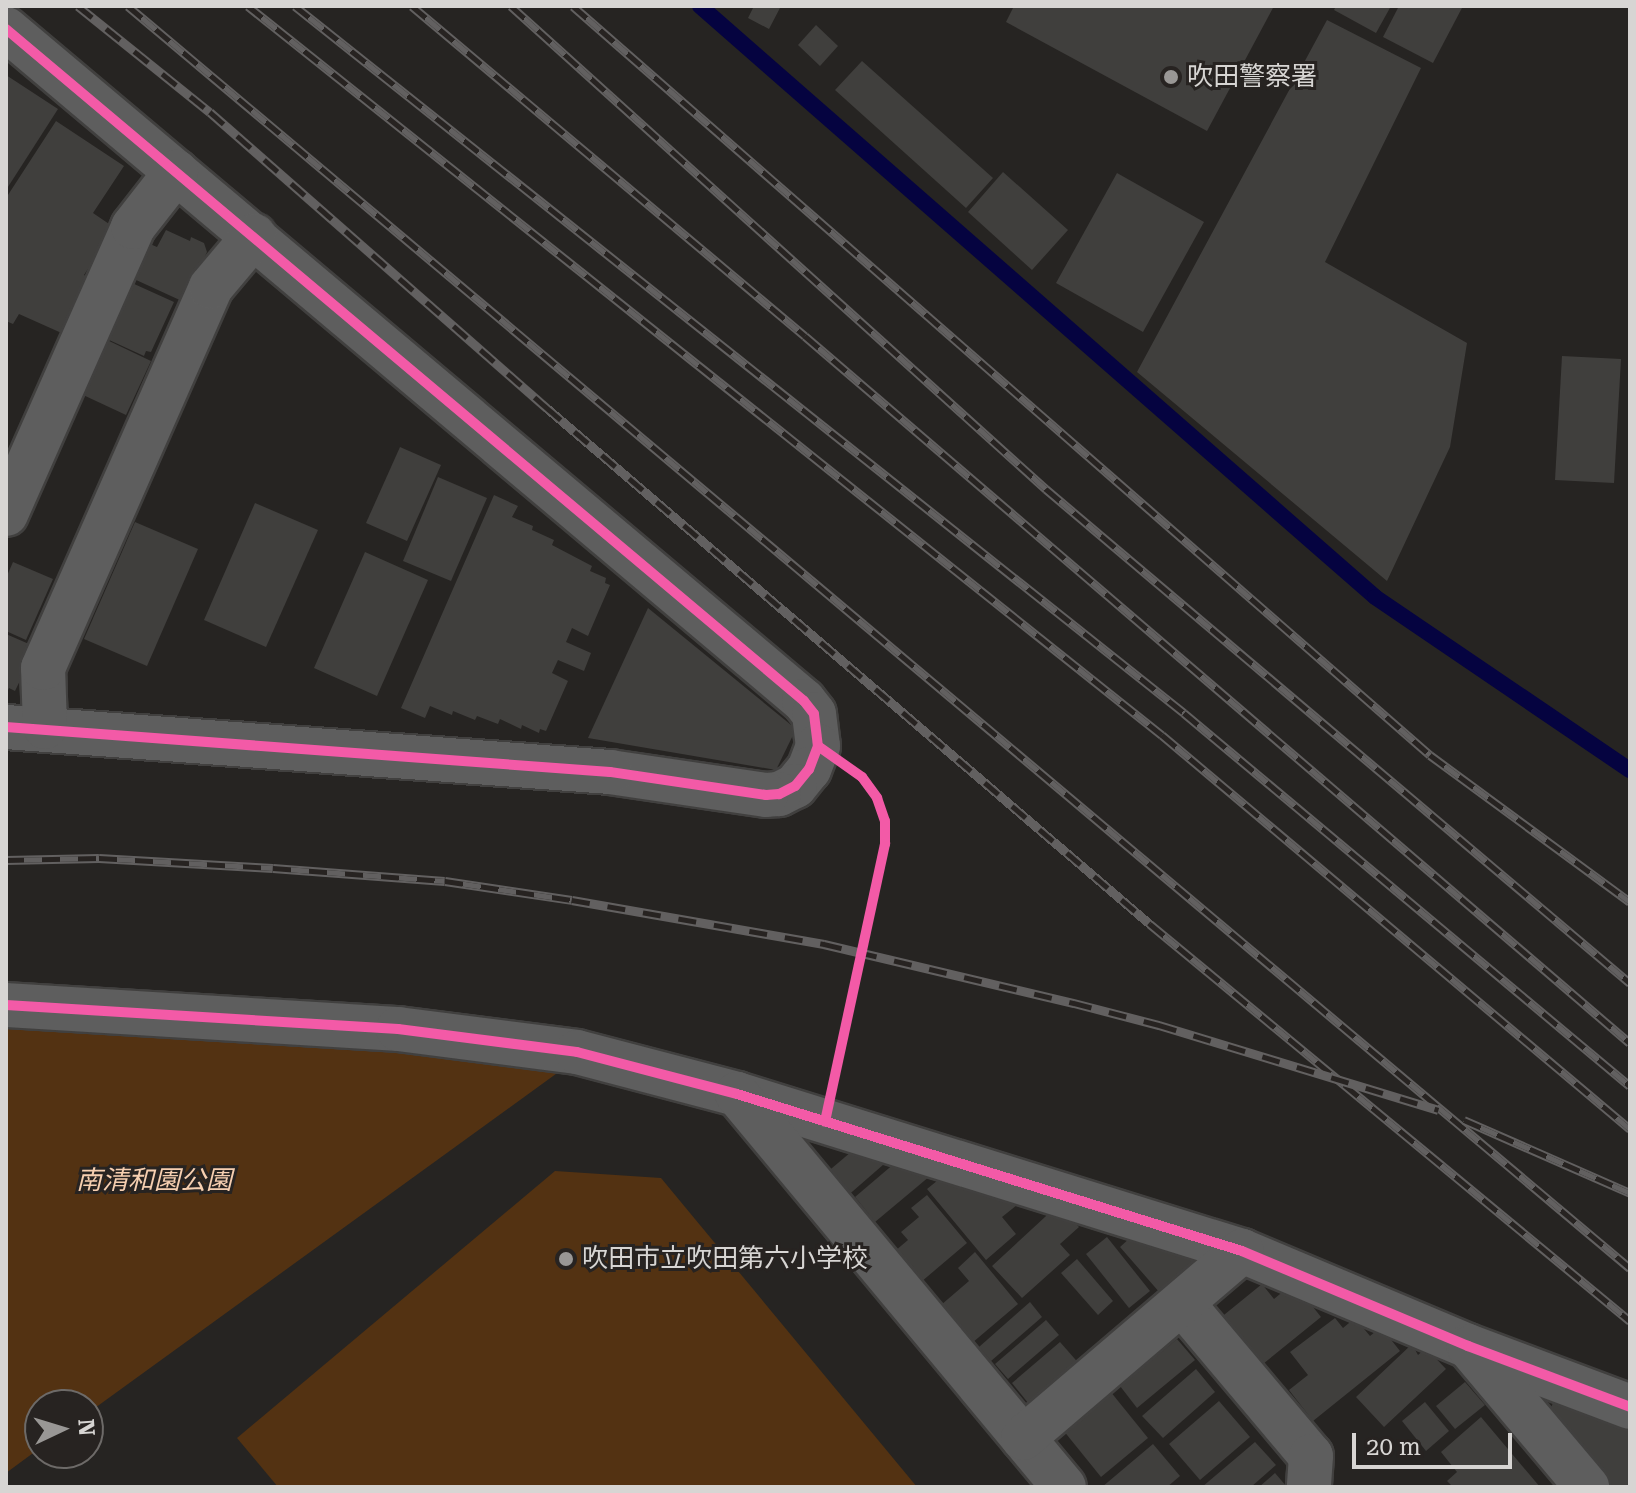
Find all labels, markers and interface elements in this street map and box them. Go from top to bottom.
place label: 吹田警察署 [1187,61,1317,93]
marker: 吹田警察署 [1162,68,1180,86]
park label: 南清和園公園 [76,1165,232,1197]
place label: 吹田市立吹田第六小学校 [582,1243,868,1275]
marker: 吹田市立吹田第六小学校 [557,1250,575,1268]
north arrow [24,1389,104,1469]
scale bar [1356,1417,1516,1467]
text: N [73,1418,100,1437]
text: 20 m [1366,1433,1421,1461]

